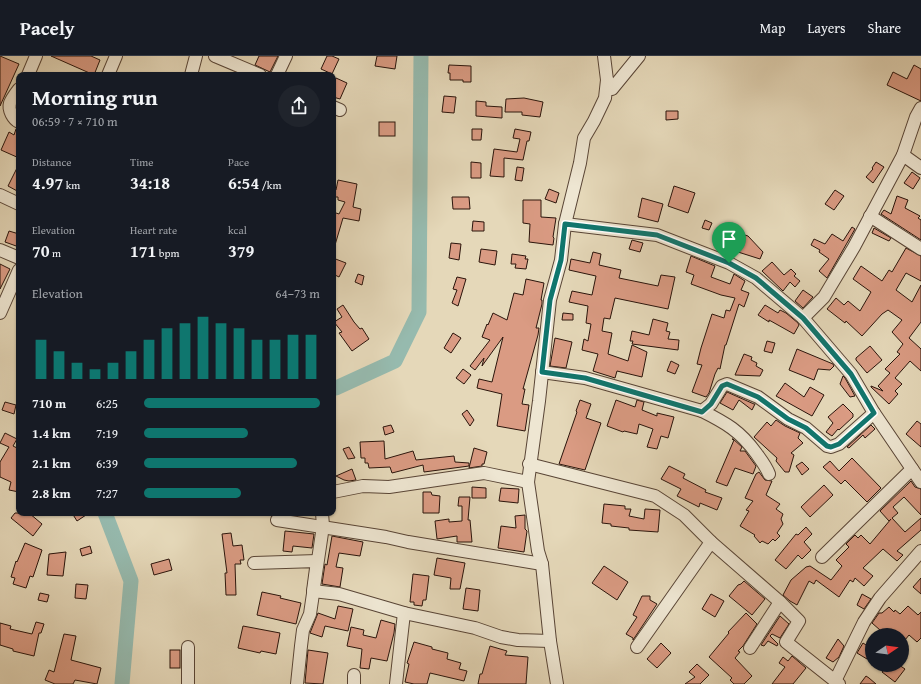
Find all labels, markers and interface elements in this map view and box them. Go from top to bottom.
text: Pacely [20,14,75,42]
text: Map [760,18,786,38]
text: Layers [808,18,846,38]
text: Share [868,18,901,38]
text: Morning run [32,81,158,113]
button: share [278,85,320,127]
text: 06:59 · 7 × 710 m [32,112,118,131]
text: Distance [32,154,71,170]
text: Time [130,154,153,170]
text: Pace [228,154,249,170]
text: 4.97 [32,170,63,195]
text: 34:18 [130,170,170,195]
text: 6:54 [228,170,259,195]
text: km [63,177,80,193]
text: /km [259,177,281,193]
text: Elevation [32,222,75,238]
text: Heart rate [130,222,177,238]
text: kcal [228,222,247,238]
pin [712,222,746,263]
icon: arrive [718,228,740,250]
text: 70 [32,238,50,263]
text: 171 [130,238,156,263]
text: 379 [228,238,254,263]
text: m [50,245,61,261]
text: bpm [156,245,179,261]
text: Elevation [32,284,83,303]
text: 64–73 m [275,284,320,303]
text: 710 m [32,394,66,413]
text: 6:25 [96,394,118,413]
text: 1.4 km [32,424,71,443]
text: 7:19 [96,424,118,443]
text: 2.1 km [32,454,71,473]
text: 6:39 [96,454,118,473]
text: 2.8 km [32,484,71,503]
text: 7:27 [96,484,118,503]
north arrow [865,628,909,672]
map controls [865,628,909,672]

